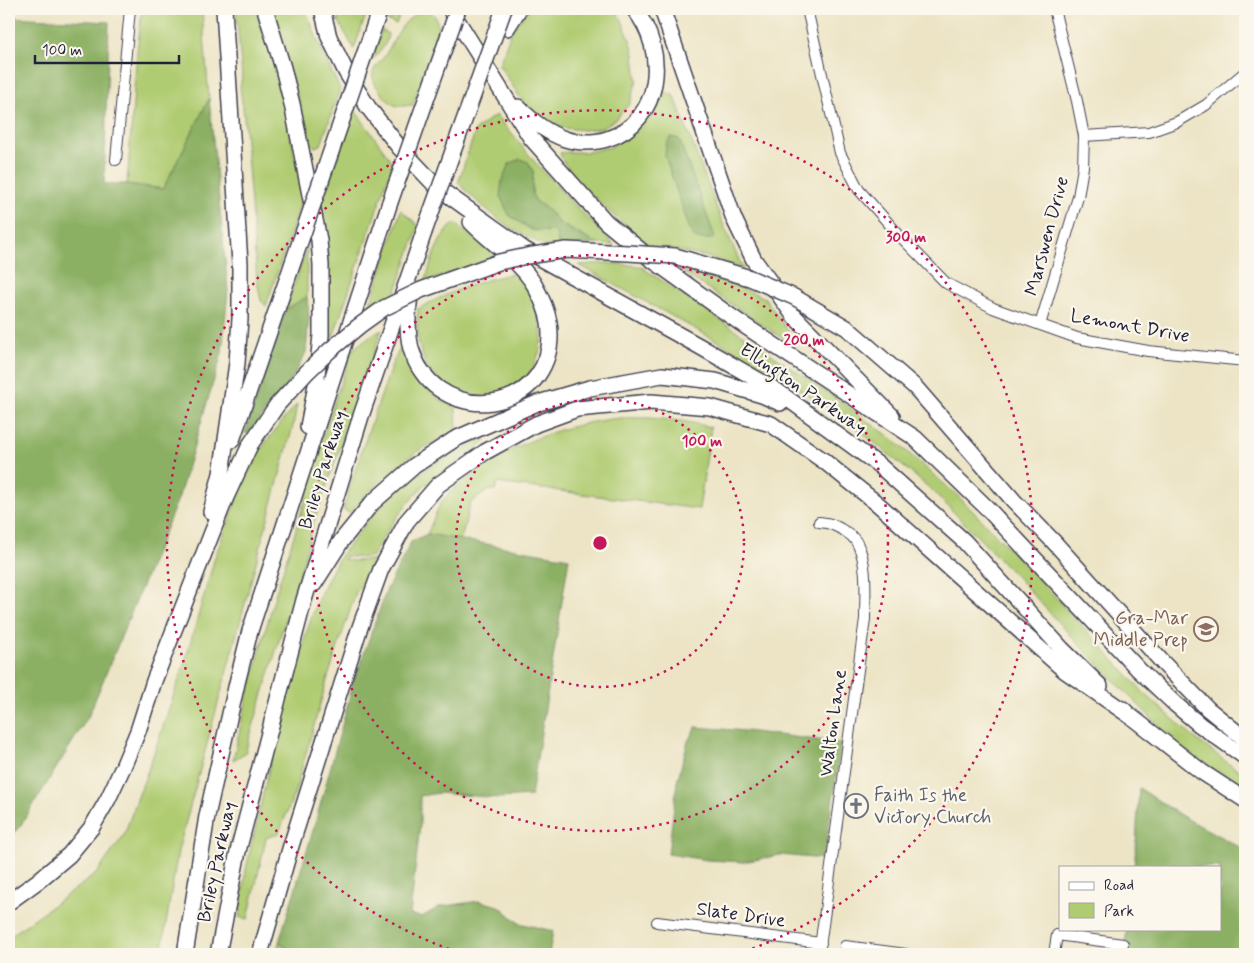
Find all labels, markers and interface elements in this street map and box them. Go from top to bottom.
scale bar [35,32,179,64]
text: 100 m [42,41,82,61]
street label: Marswen Drive [1019,174,1075,298]
text: 300 m [886,228,926,248]
street label: Lemont Drive [1069,303,1191,349]
text: 200 m [784,331,825,351]
street label: Ellington Parkway [733,337,871,443]
street label: Briley Parkway [293,408,354,533]
text: 100 m [682,432,722,452]
centre of rings [591,534,609,552]
place label: Gra-Mar Middle Prep [1093,606,1188,653]
school or university icon: Gra-Mar Middle Prep [1193,616,1219,642]
street label: Walton Lane [813,668,853,778]
place label: Faith Is the Victory Church [874,783,991,830]
church icon: Faith Is the Victory Church [843,793,869,819]
street label: Briley Parkway [192,799,243,925]
legend [1059,866,1222,930]
text: Road [1104,876,1134,896]
street label: Slate Drive [695,896,787,934]
text: Park [1104,902,1134,922]

